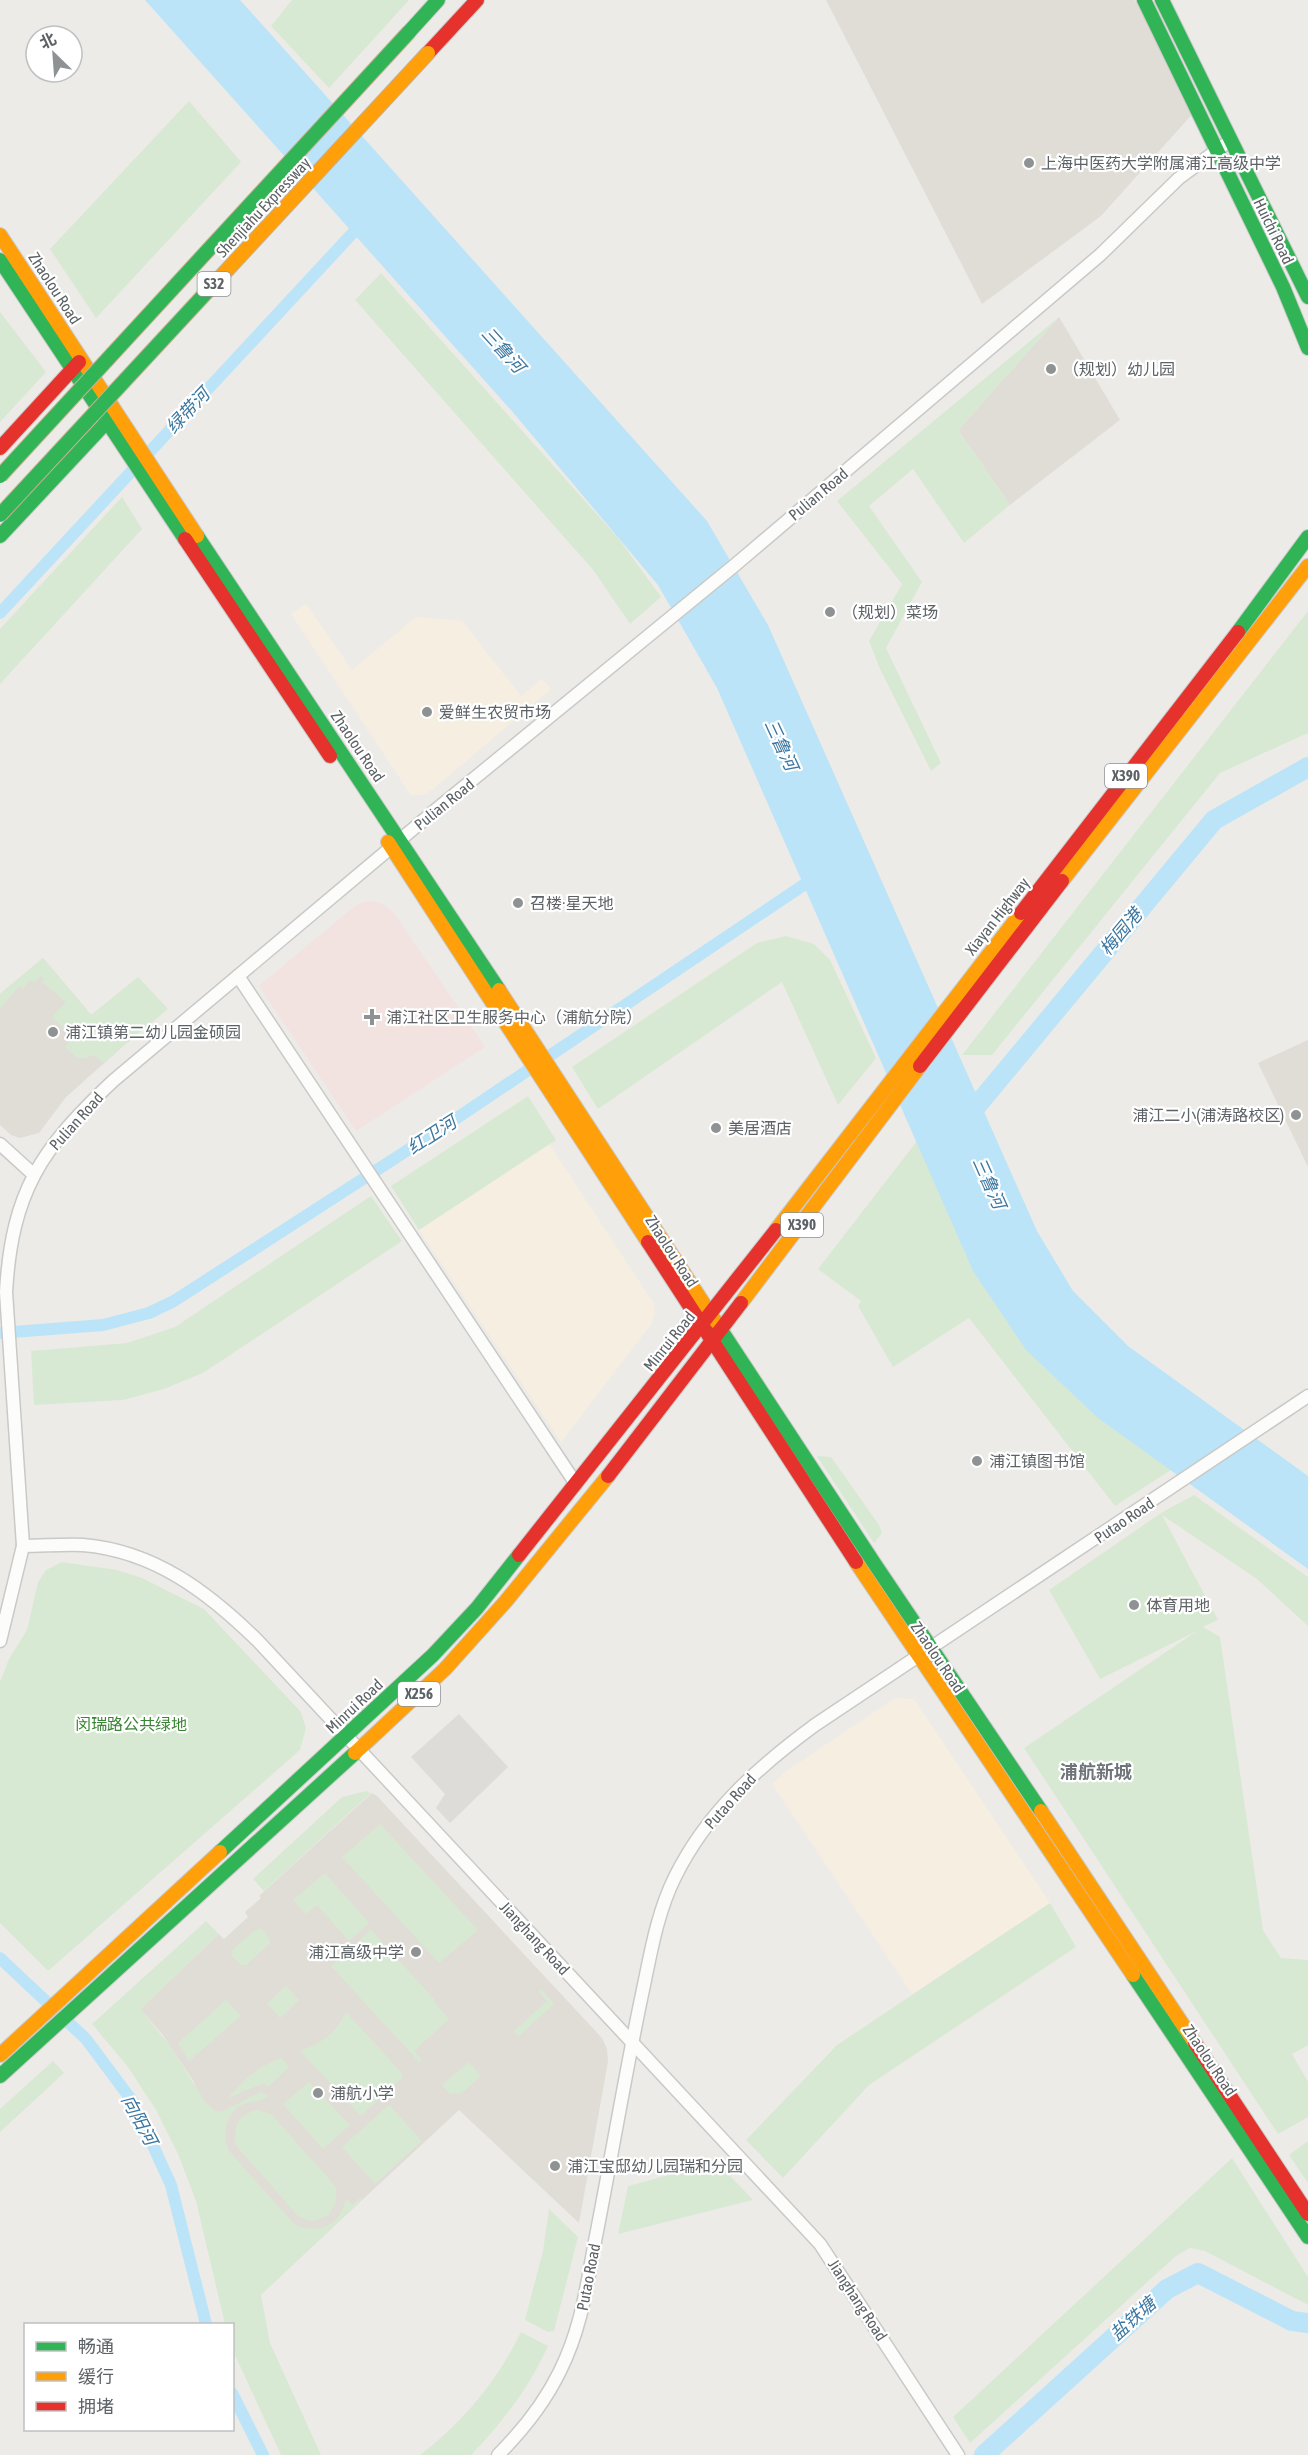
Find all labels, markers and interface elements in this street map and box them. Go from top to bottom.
north arrow [24,24,84,84]
text: 北 [37,29,59,52]
street label: Shenjiahu Expressway [212,153,315,261]
place label: 上海中医药大学附属浦江高级中学 [1041,154,1281,172]
marker: 上海中医药大学附属浦江高级中学 [1022,156,1036,170]
street label: Huichi Road [1250,195,1298,267]
street label: Zhaolou Road [25,249,85,327]
road number: S32 [198,272,230,296]
water label: 三鲁河 [478,323,531,379]
place label: （规划）幼儿园 [1063,360,1175,378]
marker: （规划）幼儿园 [1044,362,1058,376]
water label: 绿带河 [162,382,216,438]
street label: Pulian Road [785,464,851,524]
place label: （规划）菜场 [842,603,938,621]
marker: （规划）菜场 [823,605,837,619]
place label: 爱鲜生农贸市场 [439,703,551,721]
marker: 爱鲜生农贸市场 [420,705,434,719]
street label: Zhaolou Road [328,707,388,785]
water label: 三鲁河 [761,716,804,776]
road number: X390 [1105,764,1147,788]
street label: Pulian Road [411,775,477,833]
street label: Xiayan Highway [961,873,1034,959]
place label: 召楼·星天地 [530,894,613,912]
marker: 召楼·星天地 [511,896,525,910]
water label: 梅园港 [1095,902,1148,959]
marker: 浦江社区卫生服务中心（浦航分院） [363,1008,381,1026]
place label: 浦江社区卫生服务中心（浦航分院） [386,1008,642,1026]
place label: 浦江镇第二幼儿园金硕园 [65,1023,241,1041]
marker: 浦江镇第二幼儿园金硕园 [46,1025,60,1039]
street label: Pulian Road [45,1088,107,1154]
place label: 浦江二小(浦涛路校区) [1132,1106,1284,1125]
marker: 浦江二小(浦涛路校区) [1289,1108,1303,1122]
water label: 红卫河 [403,1109,463,1158]
place label: 美居酒店 [728,1119,792,1137]
marker: 美居酒店 [709,1121,723,1135]
water label: 三鲁河 [969,1154,1011,1214]
street label: Zhaolou Road [642,1212,702,1290]
road number: X390 [781,1213,823,1237]
street label: Minrui Road [640,1308,698,1374]
place label: 浦江镇图书馆 [989,1452,1085,1470]
marker: 浦江镇图书馆 [970,1454,984,1468]
street label: Putao Road [1091,1494,1157,1546]
place label: 体育用地 [1146,1596,1210,1614]
marker: 体育用地 [1127,1598,1141,1612]
street label: Zhaolou Road [908,1618,968,1696]
street label: Minrui Road [322,1675,386,1737]
road number: X256 [398,1682,440,1706]
park label: 闵瑞路公共绿地 [75,1715,187,1733]
district label: 浦航新城 [1060,1761,1132,1782]
street label: Putao Road [701,1770,759,1832]
street label: Jianghang Road [496,1898,573,1979]
place label: 浦江高级中学 [308,1943,404,1961]
marker: 浦江高级中学 [409,1945,423,1959]
street label: Zhaolou Road [1180,2021,1240,2099]
place label: 浦航小学 [330,2084,394,2102]
marker: 浦航小学 [311,2086,325,2100]
water label: 向阳河 [117,2091,163,2151]
place label: 浦江宝邸幼儿园瑞和分园 [567,2157,743,2175]
marker: 浦江宝邸幼儿园瑞和分园 [548,2159,562,2173]
street label: Putao Road [573,2242,603,2312]
street label: Jianghang Road [824,2256,891,2345]
water label: 盐铁塘 [1106,2291,1162,2344]
legend [24,2323,234,2431]
text: 畅通 [78,2336,114,2357]
text: 缓行 [78,2366,114,2387]
text: 拥堵 [78,2396,114,2417]

